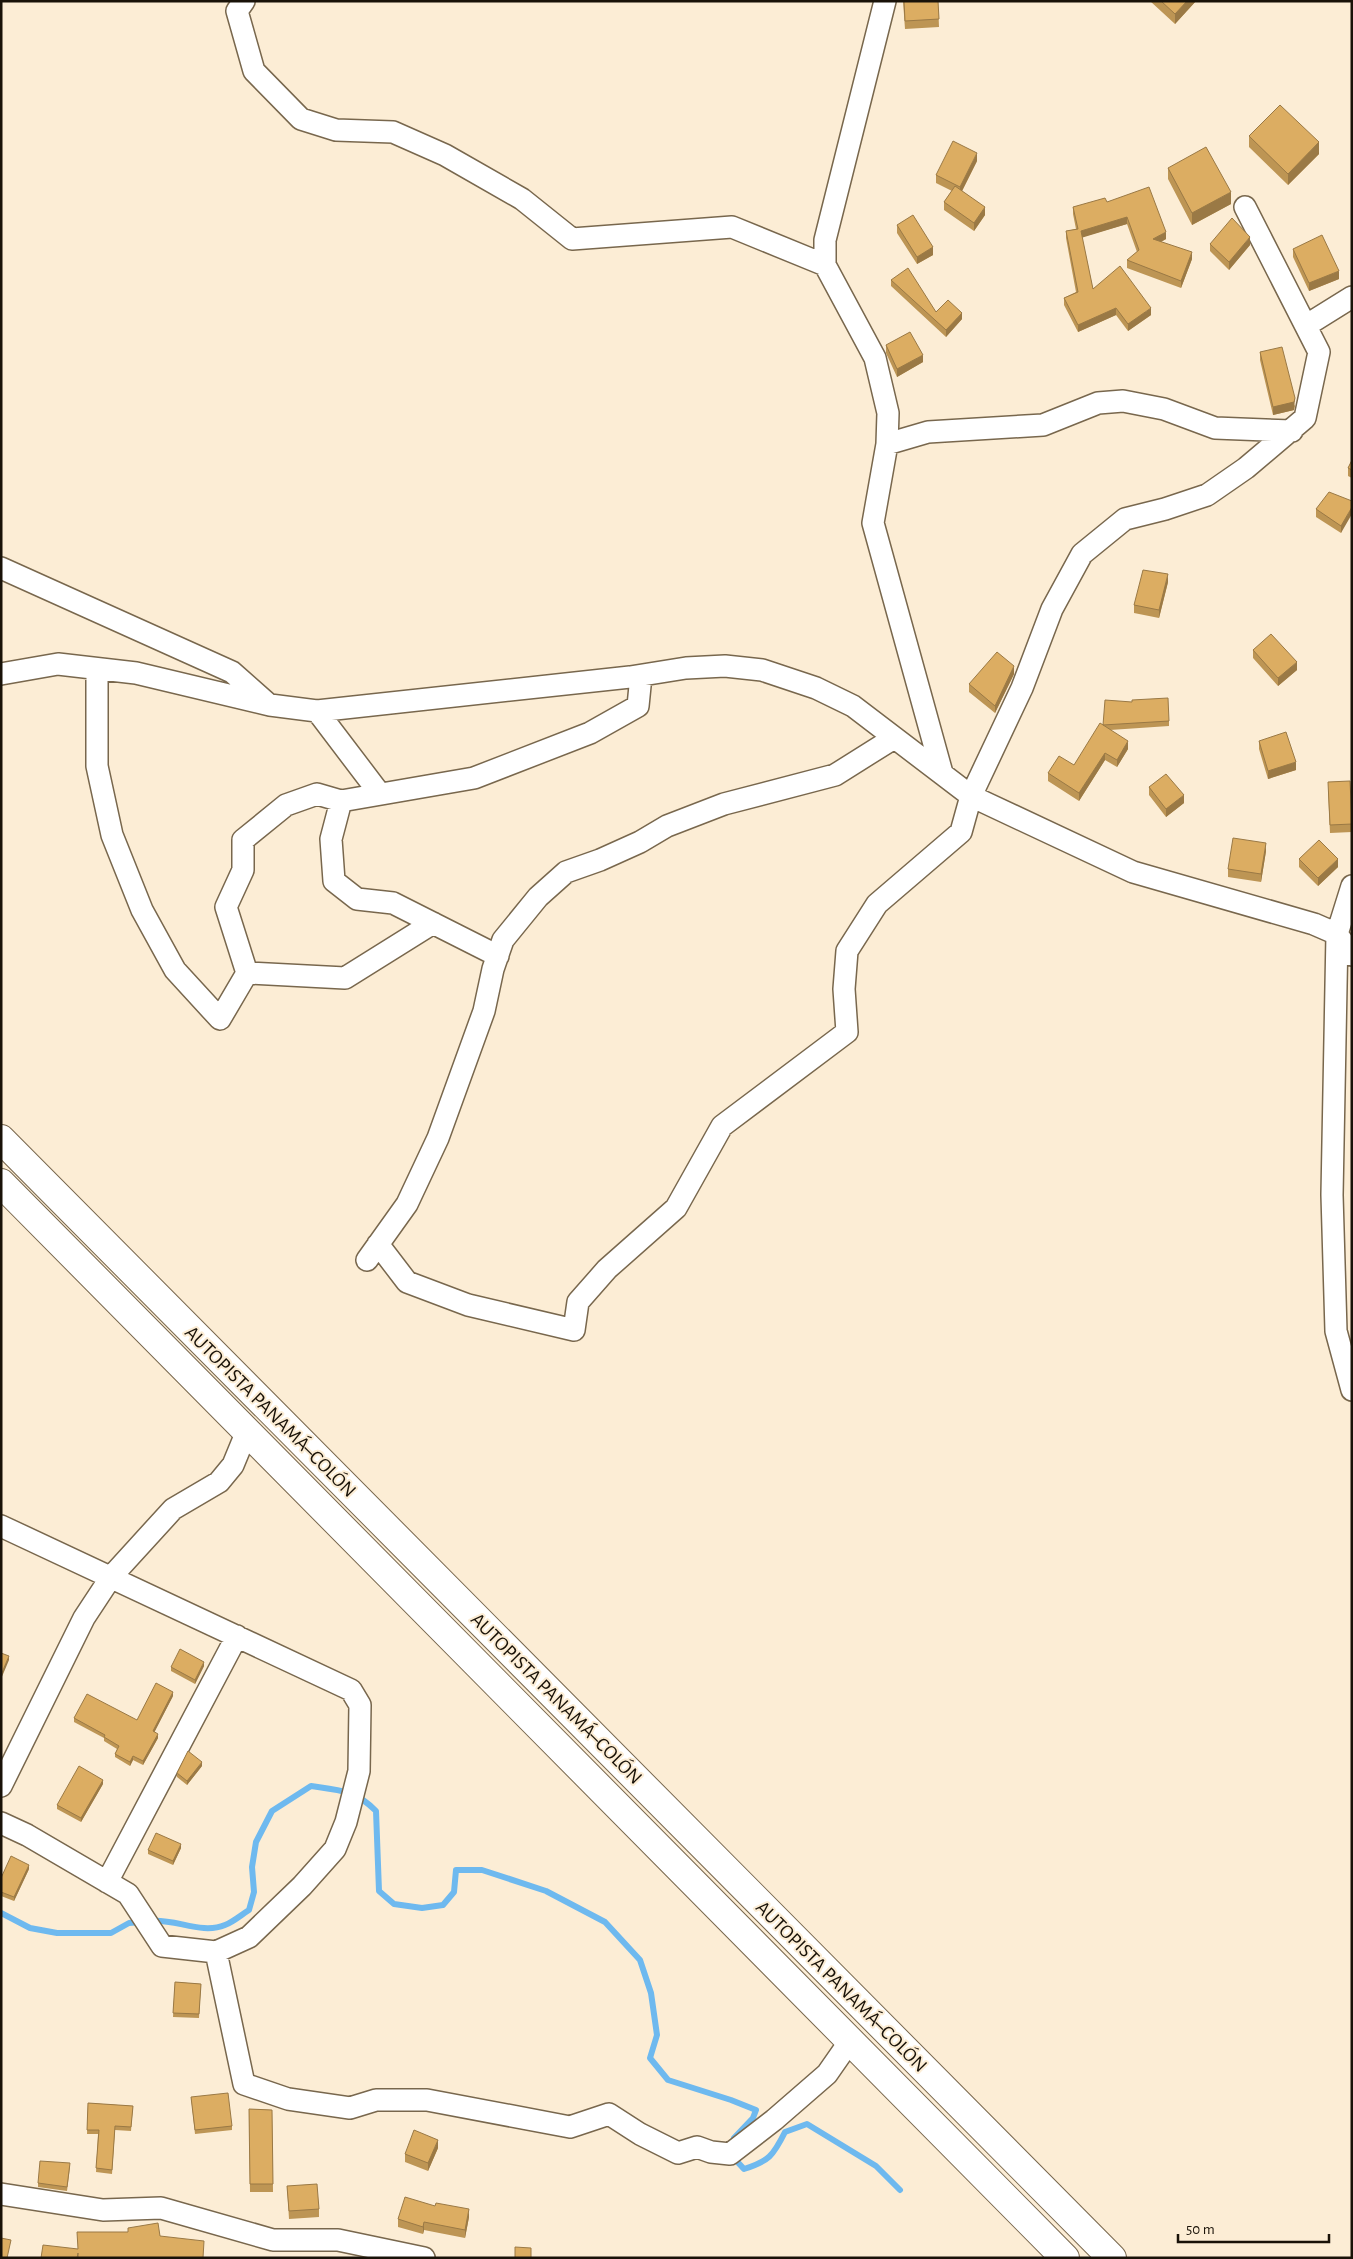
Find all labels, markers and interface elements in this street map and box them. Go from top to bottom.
street label: AUTOPISTA PANAMÁ–COLÓN [181,1322,360,1501]
street label: AUTOPISTA PANAMÁ–COLÓN [467,1609,646,1788]
street label: AUTOPISTA PANAMÁ–COLÓN [752,1897,931,2076]
scale bar [1178,2212,1329,2244]
text: 50 m [1186,2222,1215,2237]

